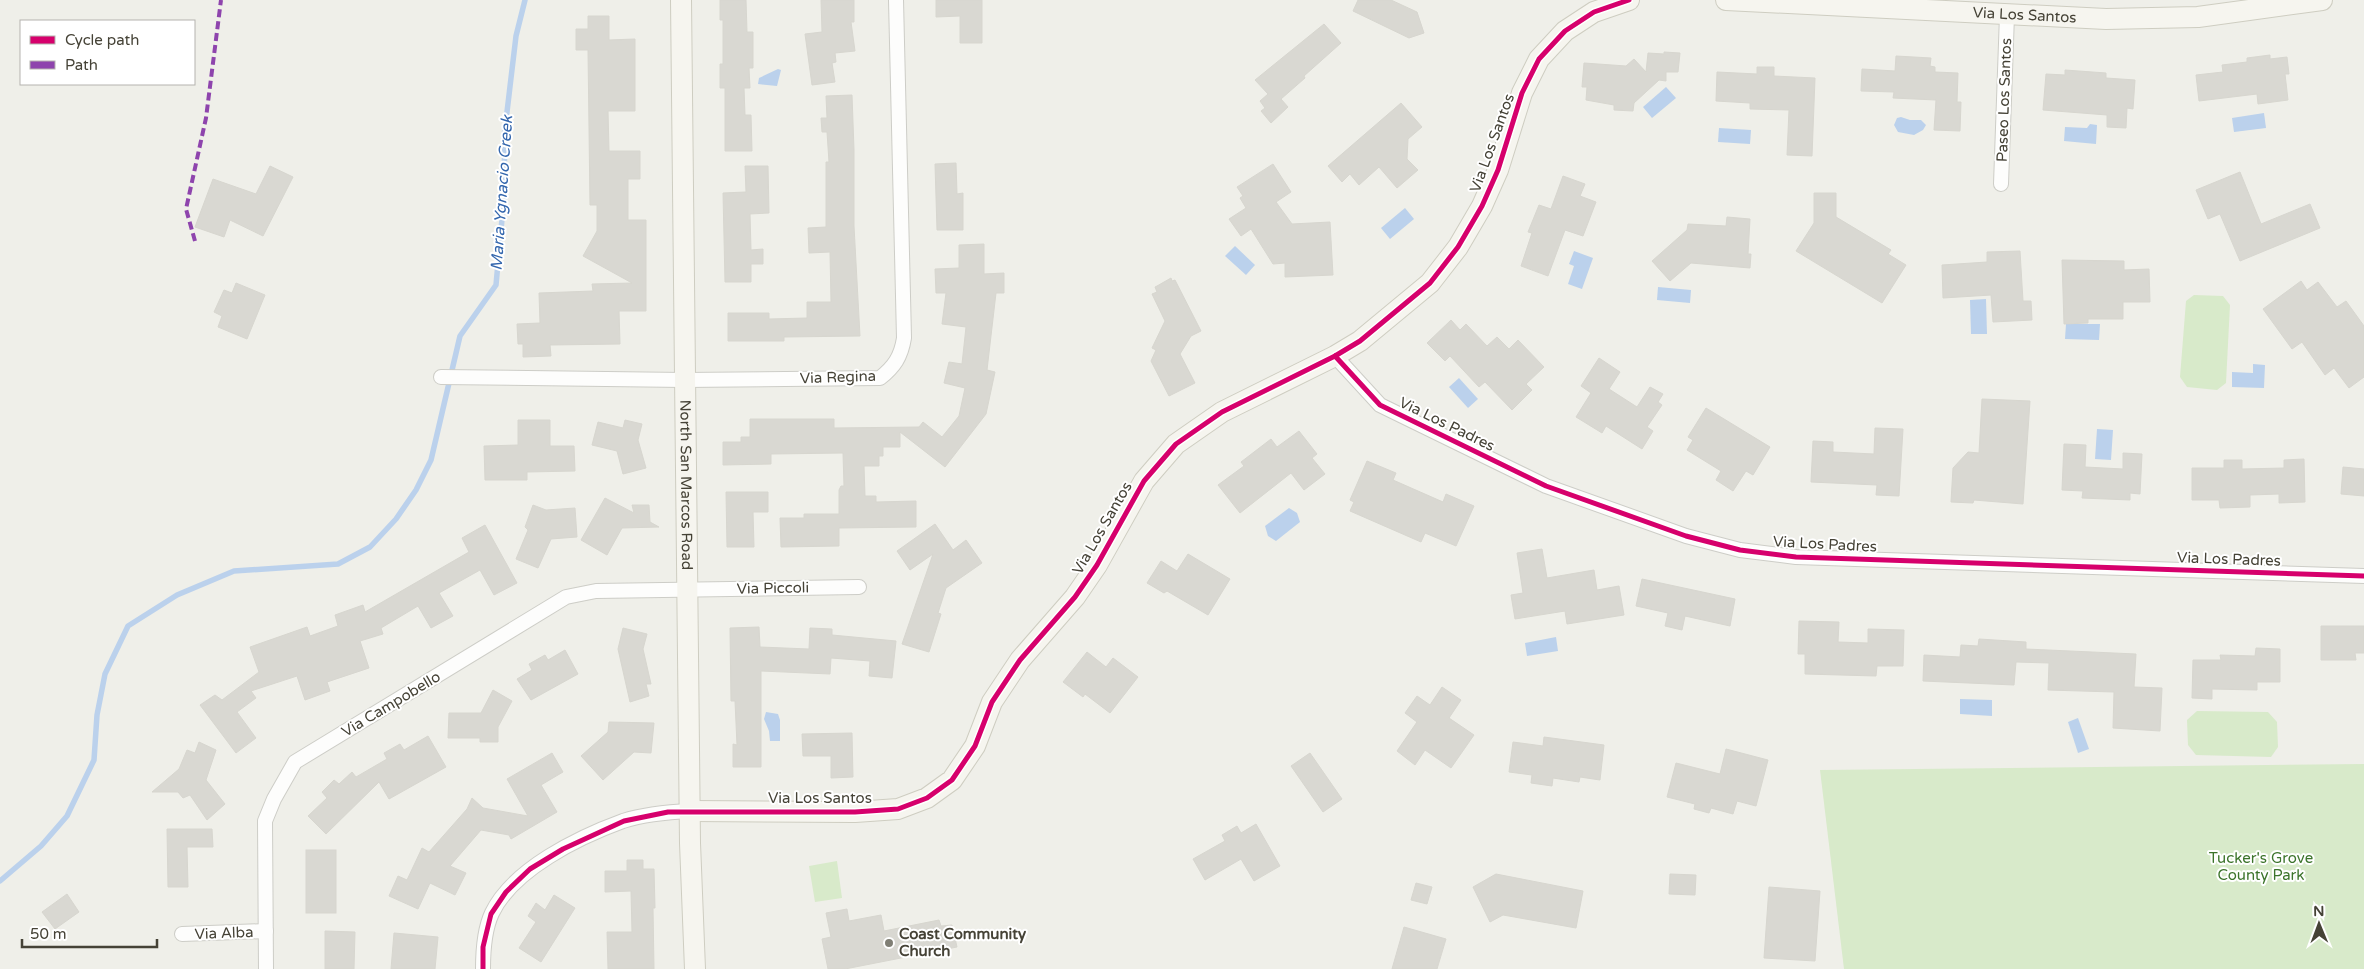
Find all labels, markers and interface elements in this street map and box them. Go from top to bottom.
street label: Via Los Santos [1972,3,2077,27]
legend [20,20,195,85]
text: Cycle path [65,31,139,49]
street label: Paseo Los Santos [1993,38,2015,162]
text: Path [65,56,98,74]
street label: Via Los Santos [1466,91,1518,195]
water label: Maria Ygnacio Creek [487,113,517,271]
street label: Via Regina [800,367,876,387]
street label: Via Los Padres [1396,393,1498,455]
street label: North San Marcos Road [676,400,696,570]
street label: Via Los Santos [1068,479,1136,577]
street label: Via Los Padres [1773,532,1877,556]
street label: Via Los Padres [2177,548,2281,570]
street label: Via Piccoli [737,578,809,598]
street label: Via Campobello [338,667,444,741]
street label: Via Los Santos [768,789,872,807]
park label: Tucker's Grove County Park [2209,849,2313,884]
north arrow [2294,899,2344,949]
text: N [2313,903,2325,920]
scale bar [22,916,158,948]
street label: Via Alba [194,923,254,943]
text: 50 m [30,925,67,943]
place label: Coast Community Church [899,925,1026,960]
marker: Coast Community Church [883,937,895,949]

